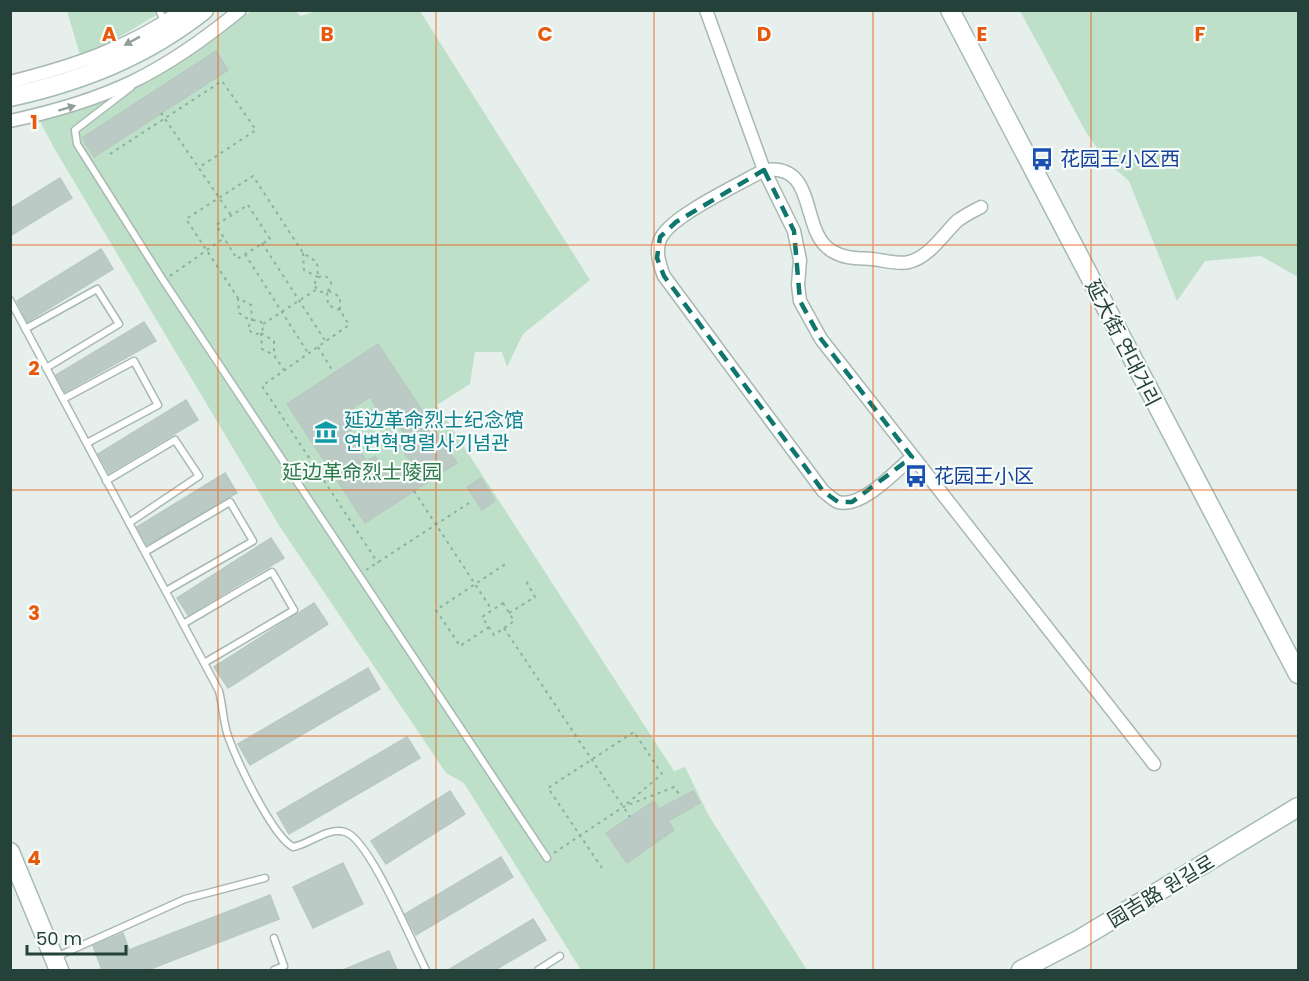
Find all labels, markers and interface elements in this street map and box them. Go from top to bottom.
text: A [102,20,117,48]
text: B [320,20,334,48]
text: C [537,20,553,48]
text: D [757,20,771,48]
text: E [977,20,987,48]
text: F [1195,20,1206,48]
one-way arrow [123,36,140,46]
one-way arrow [59,103,77,112]
text: 1 [30,108,38,136]
place label: 花园王小区西 [1060,145,1180,173]
bus stop icon: 花园王小区西 [1029,146,1055,172]
street label: 延大街 연대거리 [1079,275,1167,411]
text: 2 [28,354,40,382]
place label: 延边革命烈士纪念馆 연변혁명렬사기념관 [344,406,524,457]
museum icon: 延边革命烈士纪念馆 연변혁명렬사기념관 [313,419,339,445]
park label: 延边革命烈士陵园 [282,458,442,486]
place label: 花园王小区 [934,462,1034,490]
bus stop icon: 花园王小区 [903,463,929,489]
text: 3 [28,599,40,627]
text: 4 [27,844,41,872]
street label: 园吉路 원길로 [1102,848,1220,934]
scale bar [27,918,126,956]
text: 50 m [36,926,82,951]

